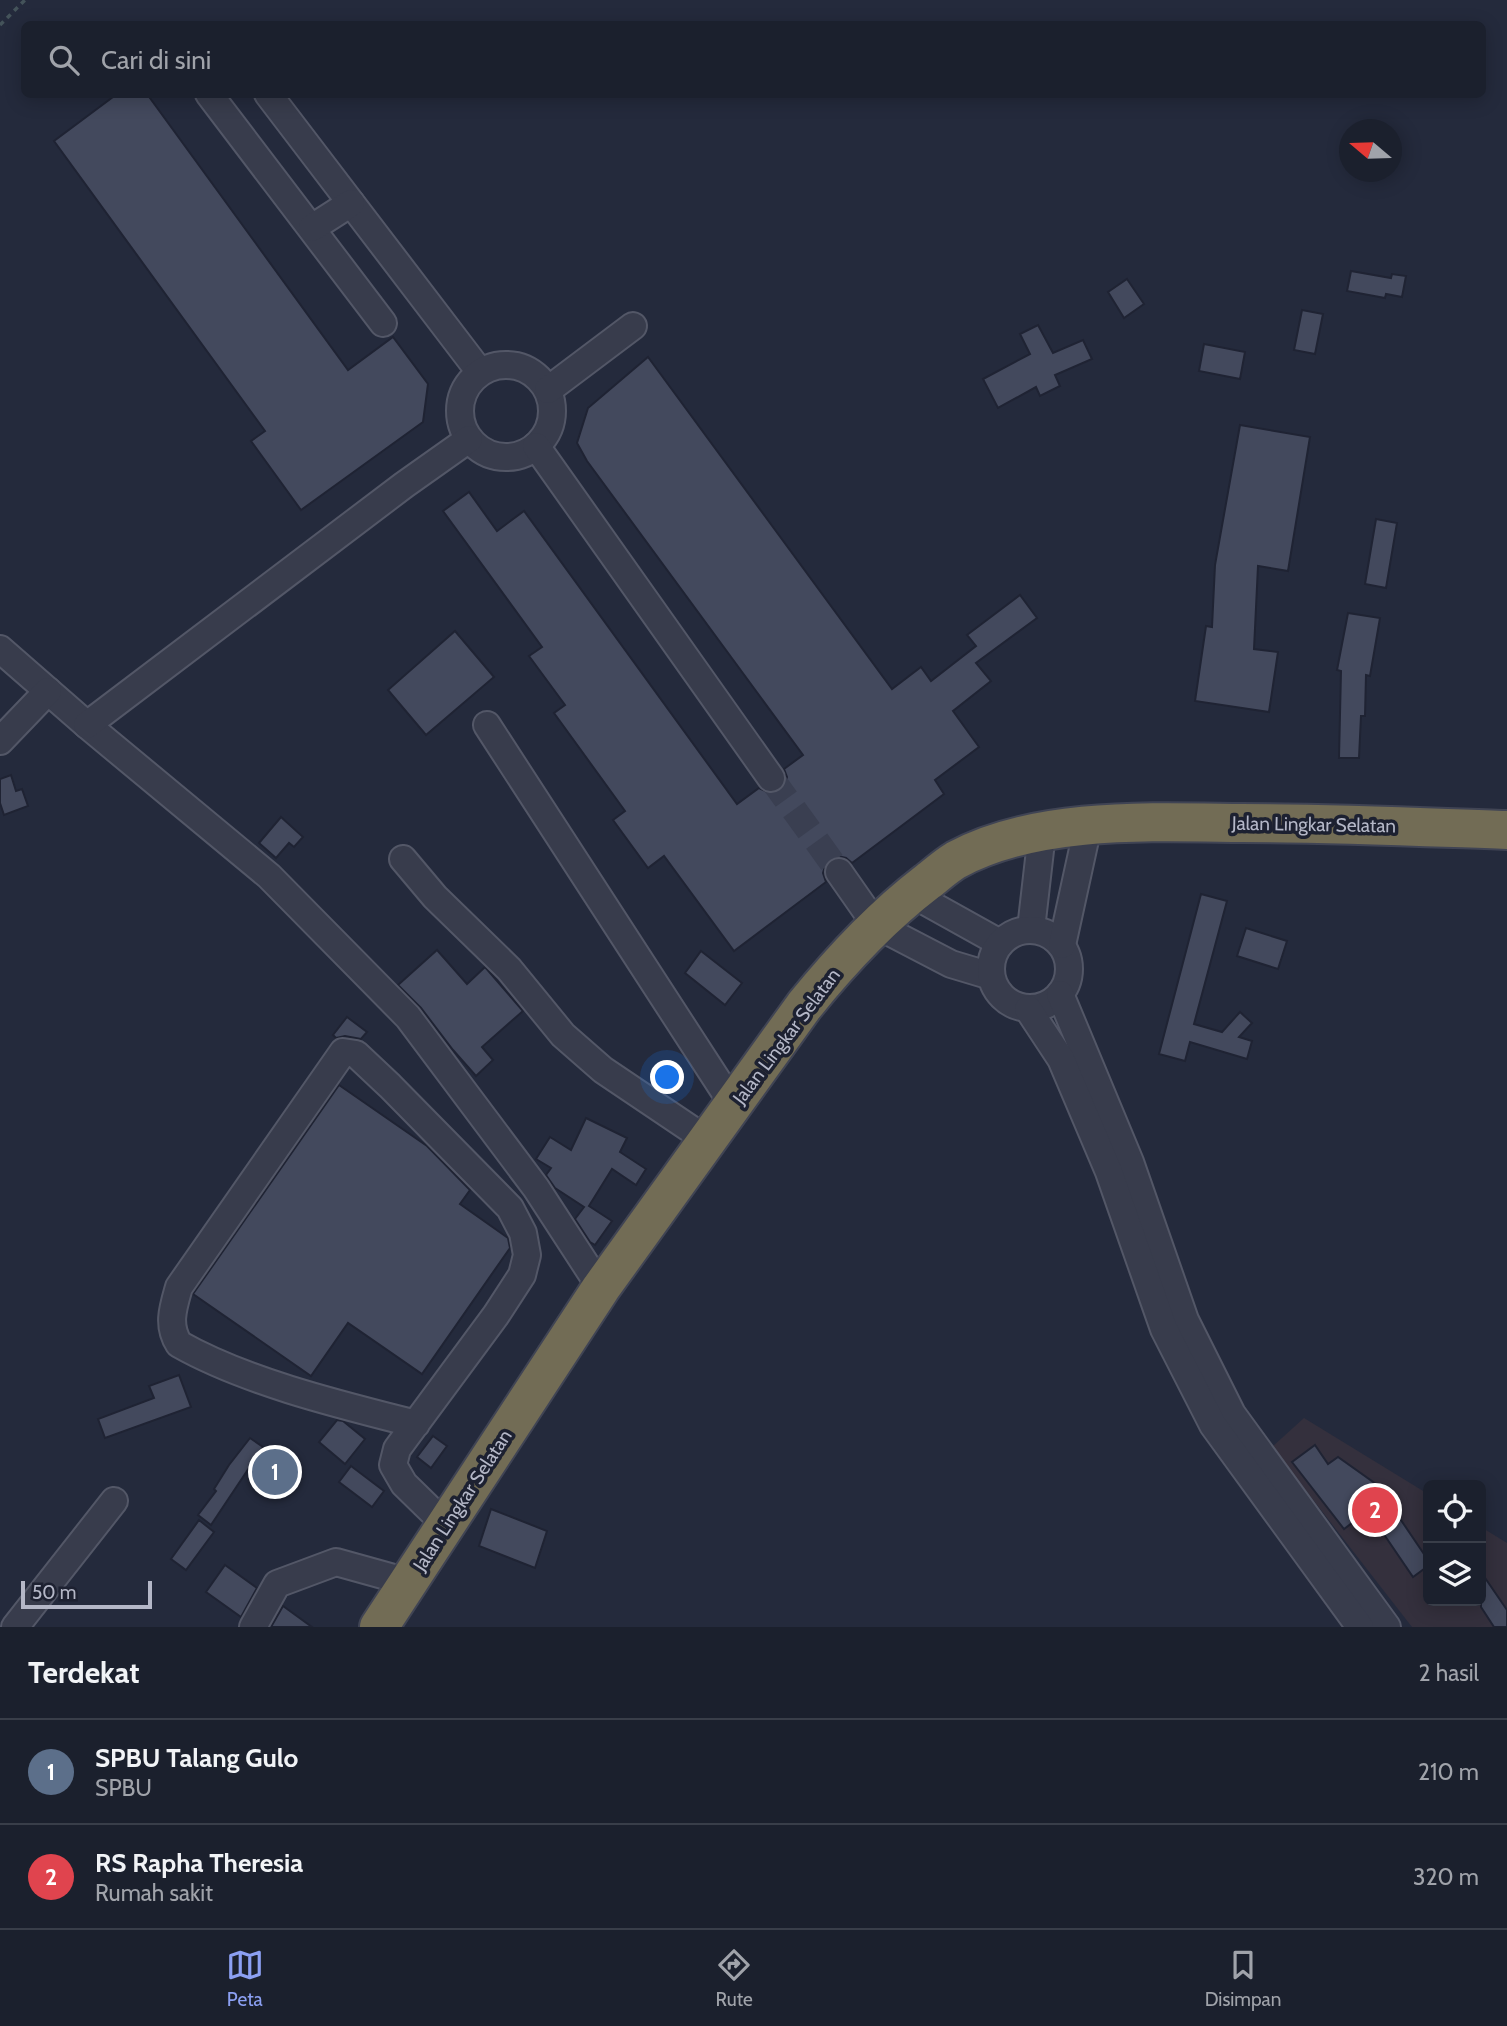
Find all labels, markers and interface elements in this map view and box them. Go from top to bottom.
search box [21,21,1486,98]
icon: search [45,41,83,79]
text: Cari di sini [101,44,211,76]
north arrow [1339,119,1402,182]
street label: Jalan Lingkar Selatan [1231,812,1396,837]
street label: Jalan Lingkar Selatan [727,964,845,1110]
your location [650,1060,684,1094]
street label: Jalan Lingkar Selatan [408,1425,517,1576]
pin: 1 [252,1446,298,1498]
map controls [1423,1480,1486,1606]
button: locate [1423,1480,1486,1543]
pin: 2 [1352,1484,1398,1536]
button: layers [1423,1543,1486,1606]
scale bar [21,1578,152,1610]
text: 50 m [32,1581,76,1604]
text: Terdekat [28,1654,140,1691]
text: 2 hasil [1418,1659,1479,1687]
text: SPBU Talang Gulo [95,1742,298,1774]
text: 1 [47,1758,55,1786]
text: 210 m [1418,1758,1479,1786]
text: SPBU [95,1774,152,1802]
text: RS Rapha Theresia [95,1847,303,1879]
text: 2 [45,1863,57,1891]
text: 320 m [1413,1863,1479,1891]
text: Rumah sakit [95,1879,213,1907]
tab: Peta [226,1946,264,2011]
tab: Rute [715,1946,753,2011]
tab: Disimpan [1205,1946,1281,2011]

